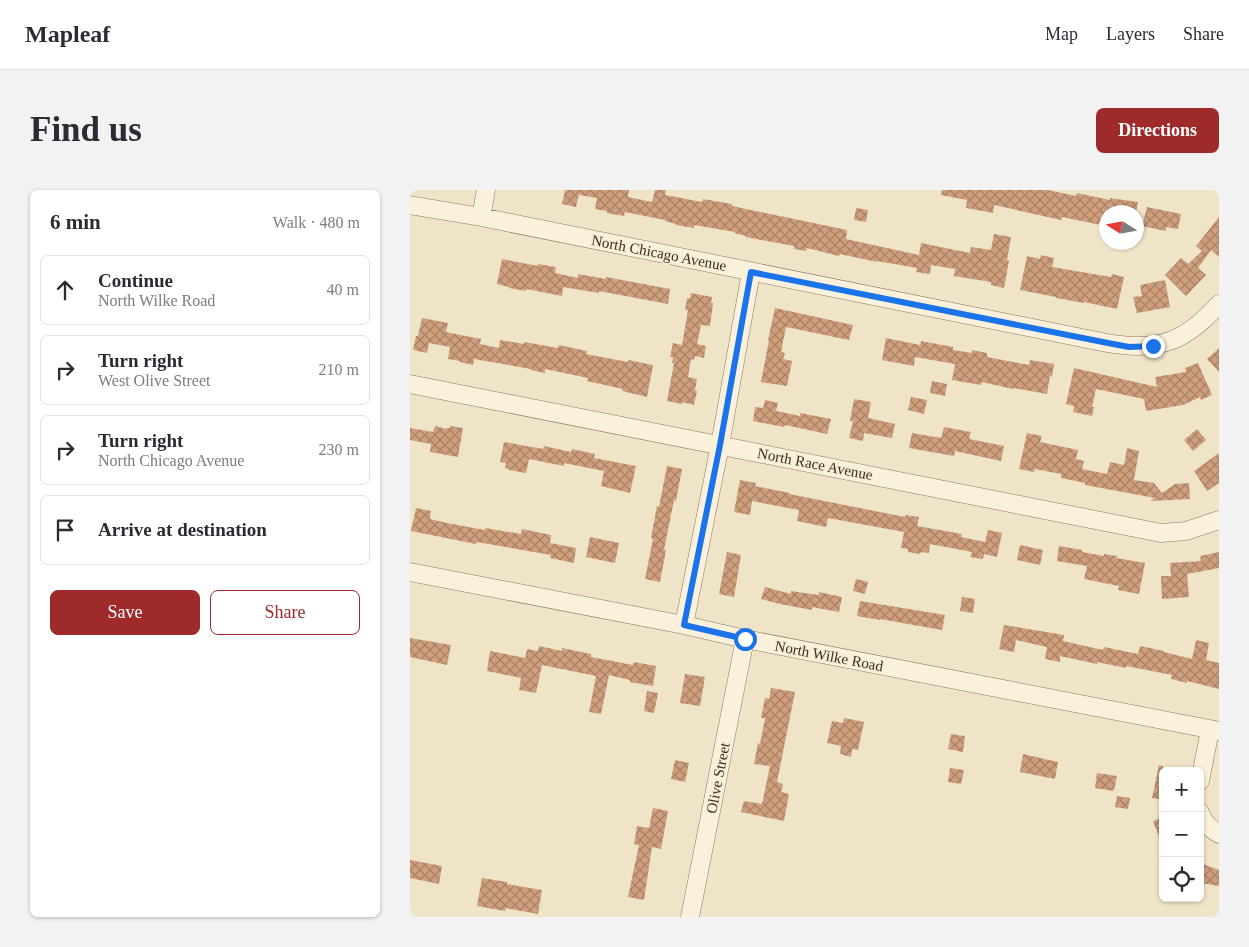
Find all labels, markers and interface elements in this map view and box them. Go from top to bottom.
text: Mapleaf [25,21,110,47]
text: Map [1045,24,1078,44]
text: Layers [1106,24,1155,44]
text: Share [1183,24,1224,44]
button: Directions [1096,108,1219,153]
text: Find us [30,110,142,149]
north arrow [1099,205,1144,250]
text: 6 min [50,210,101,234]
text: Walk · 480 m [273,214,360,231]
street label: North Chicago Avenue [590,232,728,274]
text: Continue [98,270,173,291]
icon: ahead [51,276,79,304]
text: 40 m [327,281,359,298]
text: North Wilke Road [98,292,215,309]
route end [1142,335,1165,358]
text: Turn right [98,350,183,371]
icon: right [51,356,79,384]
text: 210 m [319,361,359,378]
text: West Olive Street [98,372,210,389]
text: Turn right [98,430,183,451]
icon: right [51,436,79,464]
text: 230 m [319,441,359,458]
street label: North Race Avenue [756,445,874,483]
text: North Chicago Avenue [98,452,244,469]
icon: arrive [51,516,79,544]
text: Arrive at destination [98,519,267,540]
button: Save [50,590,200,635]
button: Share [210,590,360,635]
route start [734,628,757,651]
street label: North Wilke Road [774,638,885,674]
street label: Olive Street [703,740,733,815]
map controls [1159,767,1204,902]
button: + [1159,767,1204,812]
button: − [1159,812,1204,857]
button: locate [1159,857,1204,902]

